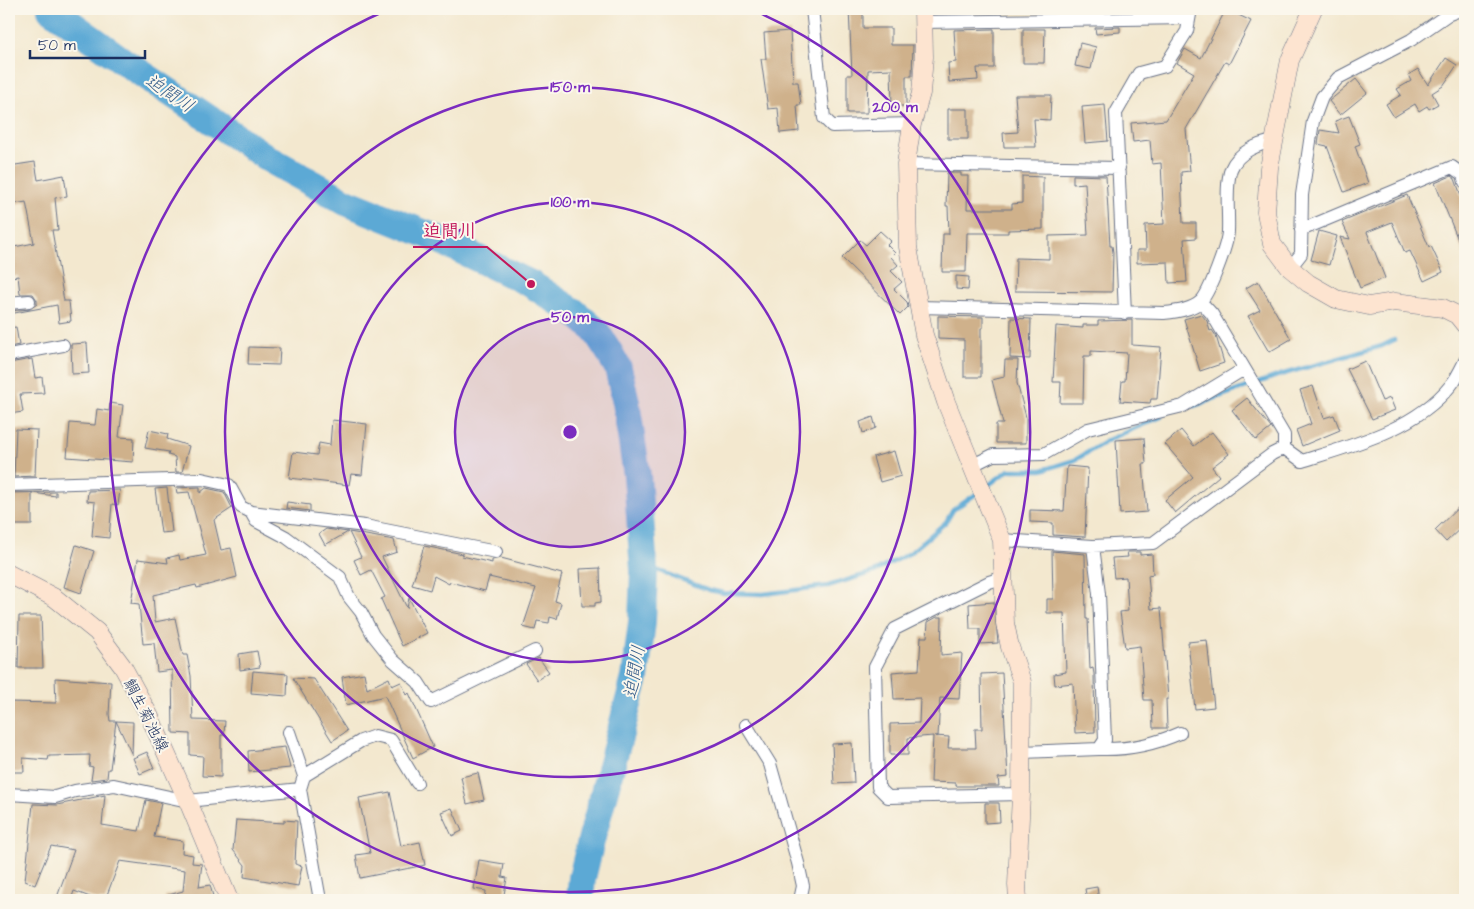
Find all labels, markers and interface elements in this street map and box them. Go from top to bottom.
scale bar [30,28,145,60]
text: 50 m [38,35,76,56]
water label: 迫間川 [140,68,199,119]
text: 150 m [550,77,590,98]
text: 200 m [871,97,918,118]
text: 100 m [551,192,590,213]
callout: 迫間川 [413,214,487,247]
text: 迫間川 [423,219,477,244]
text: 50 m [551,307,589,328]
centre of rings [561,423,579,441]
water label: 迫間川 [617,643,651,701]
street label: 鯛生菊池線 [118,675,174,756]

